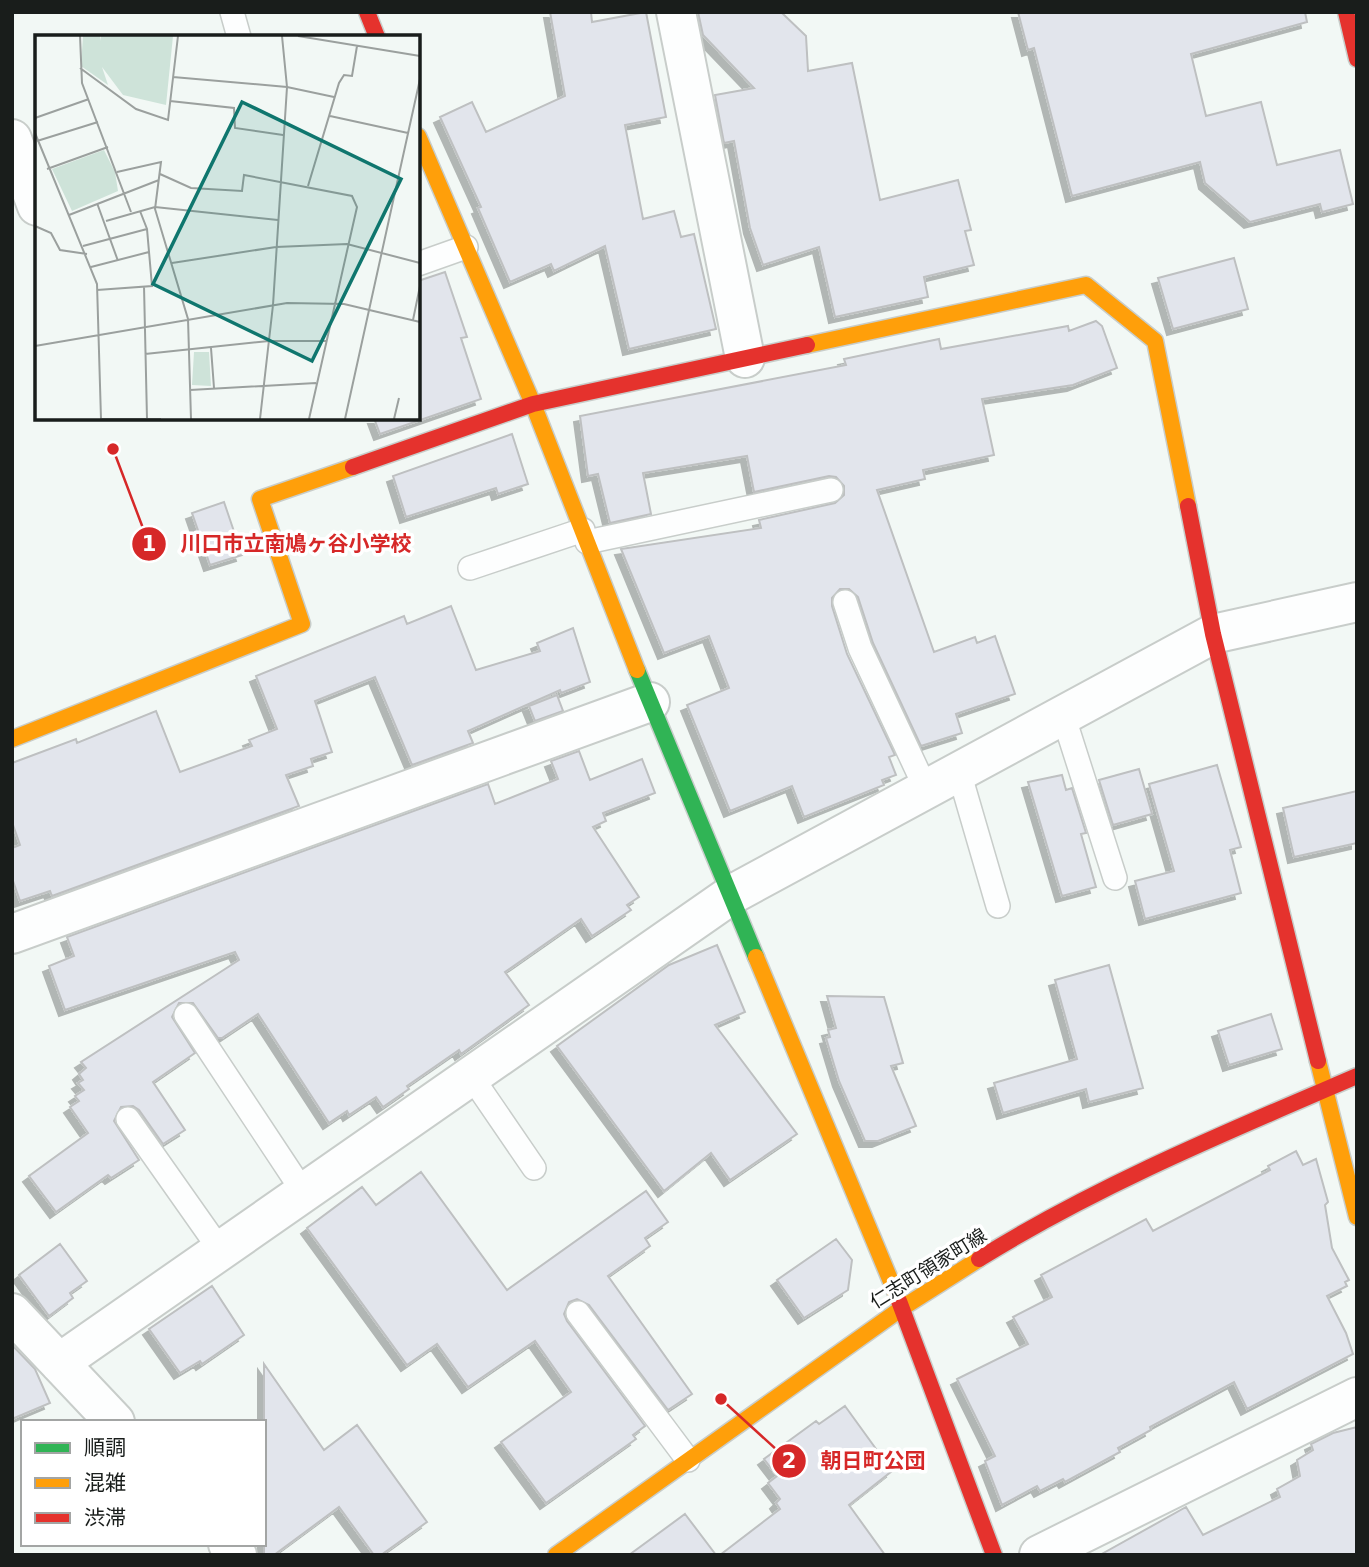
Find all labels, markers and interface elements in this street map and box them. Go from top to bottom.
inset map [35,35,420,420]
callout: 川口市立南鳩ヶ谷小学校 [131,523,425,565]
text: 1 [142,532,156,556]
text: 川口市立南鳩ヶ谷小学校 [181,532,412,556]
street label: 仁志町領家町線 [866,1223,990,1313]
legend [21,1420,266,1546]
text: 順調 [84,1436,126,1460]
callout: 朝日町公団 [772,1440,940,1482]
text: 2 [782,1449,796,1473]
text: 朝日町公団 [821,1449,926,1473]
text: 混雑 [84,1471,126,1495]
text: 渋滞 [84,1506,126,1530]

